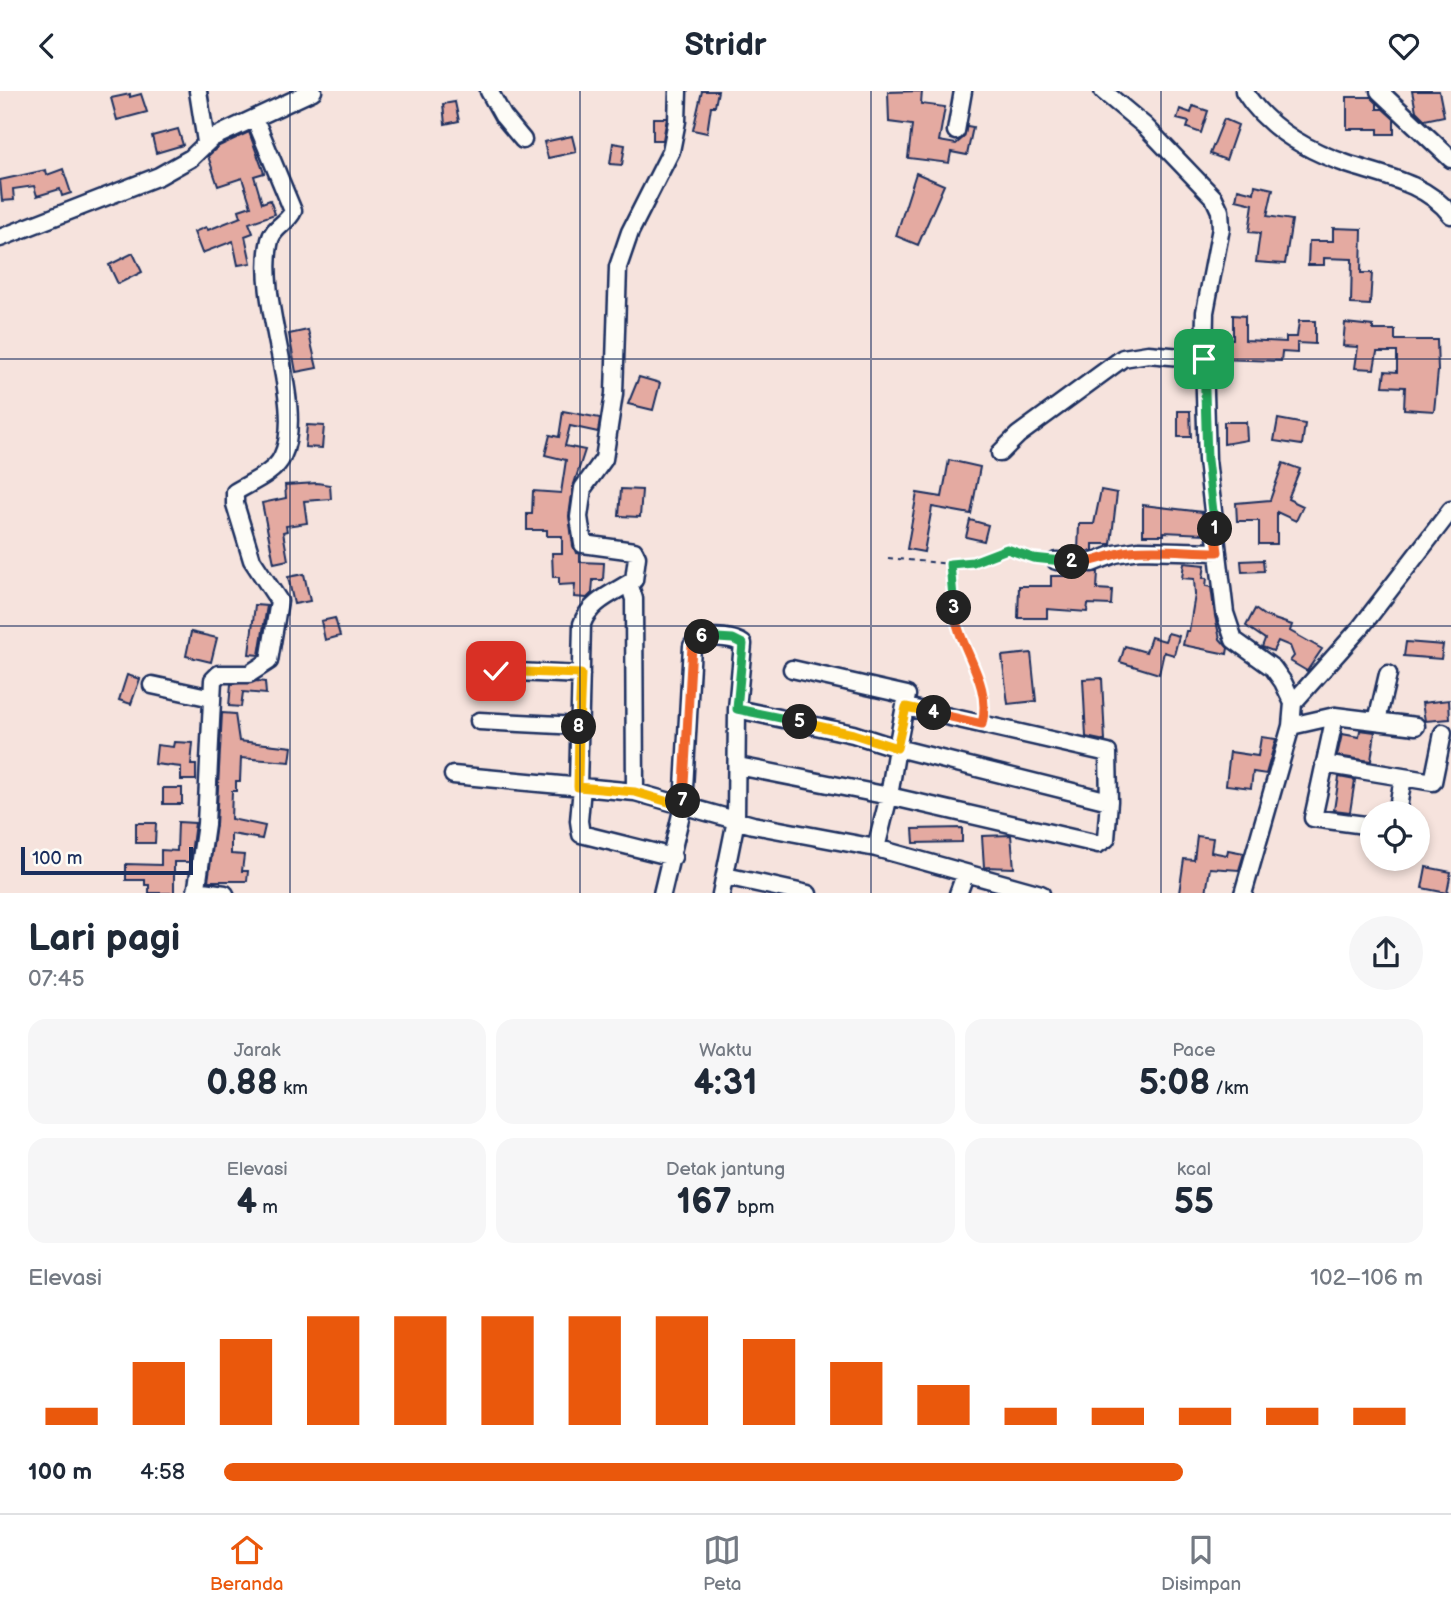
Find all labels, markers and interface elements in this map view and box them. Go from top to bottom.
text: Stridr [684,26,767,65]
icon: back [28,27,66,65]
icon: heart [1385,27,1423,65]
pin [1174,329,1234,389]
icon: arrive [1185,340,1223,378]
pin: 1 [1198,511,1232,547]
text: 1 [1211,517,1219,540]
pin: 2 [1054,545,1090,580]
text: 2 [1066,550,1077,573]
pin: 3 [936,591,972,625]
text: 3 [948,596,959,619]
pin: 6 [684,619,720,655]
text: 6 [696,625,707,648]
pin [466,641,526,701]
icon: check [477,652,515,690]
pin: 4 [916,695,951,731]
text: 4 [928,701,939,724]
pin: 5 [782,705,818,739]
pin: 8 [562,709,596,745]
text: 5 [794,710,805,733]
text: 8 [573,715,584,738]
pin: 7 [666,783,700,819]
text: 7 [677,789,688,812]
map controls [1360,801,1430,871]
button: locate [1360,801,1430,871]
scale bar [21,845,192,876]
text: 100 m [32,847,83,870]
text: Lari pagi [28,916,180,961]
button: share [1349,916,1423,990]
text: 07:45 [28,965,85,993]
text: Jarak [234,1039,281,1062]
text: Waktu [699,1039,752,1062]
text: Pace [1172,1039,1215,1062]
text: 0.88 [206,1062,278,1105]
text: 4:31 [693,1062,758,1105]
text: 5:08 [1139,1062,1210,1105]
text: km [278,1077,308,1100]
text: /km [1210,1077,1249,1100]
text: Elevasi [227,1158,288,1181]
text: Detak jantung [666,1158,785,1181]
text: kcal [1177,1158,1211,1181]
text: 4 [236,1181,257,1224]
text: 167 [677,1181,732,1224]
text: 55 [1174,1181,1214,1224]
text: m [257,1196,278,1219]
text: bpm [732,1196,774,1219]
text: Elevasi [28,1264,102,1292]
text: 102–106 m [1310,1264,1423,1292]
text: 100 m [28,1458,92,1486]
text: 4:58 [140,1458,185,1486]
tab: Beranda [210,1531,284,1596]
tab: Peta [703,1531,741,1596]
tab: Disimpan [1161,1531,1241,1596]

